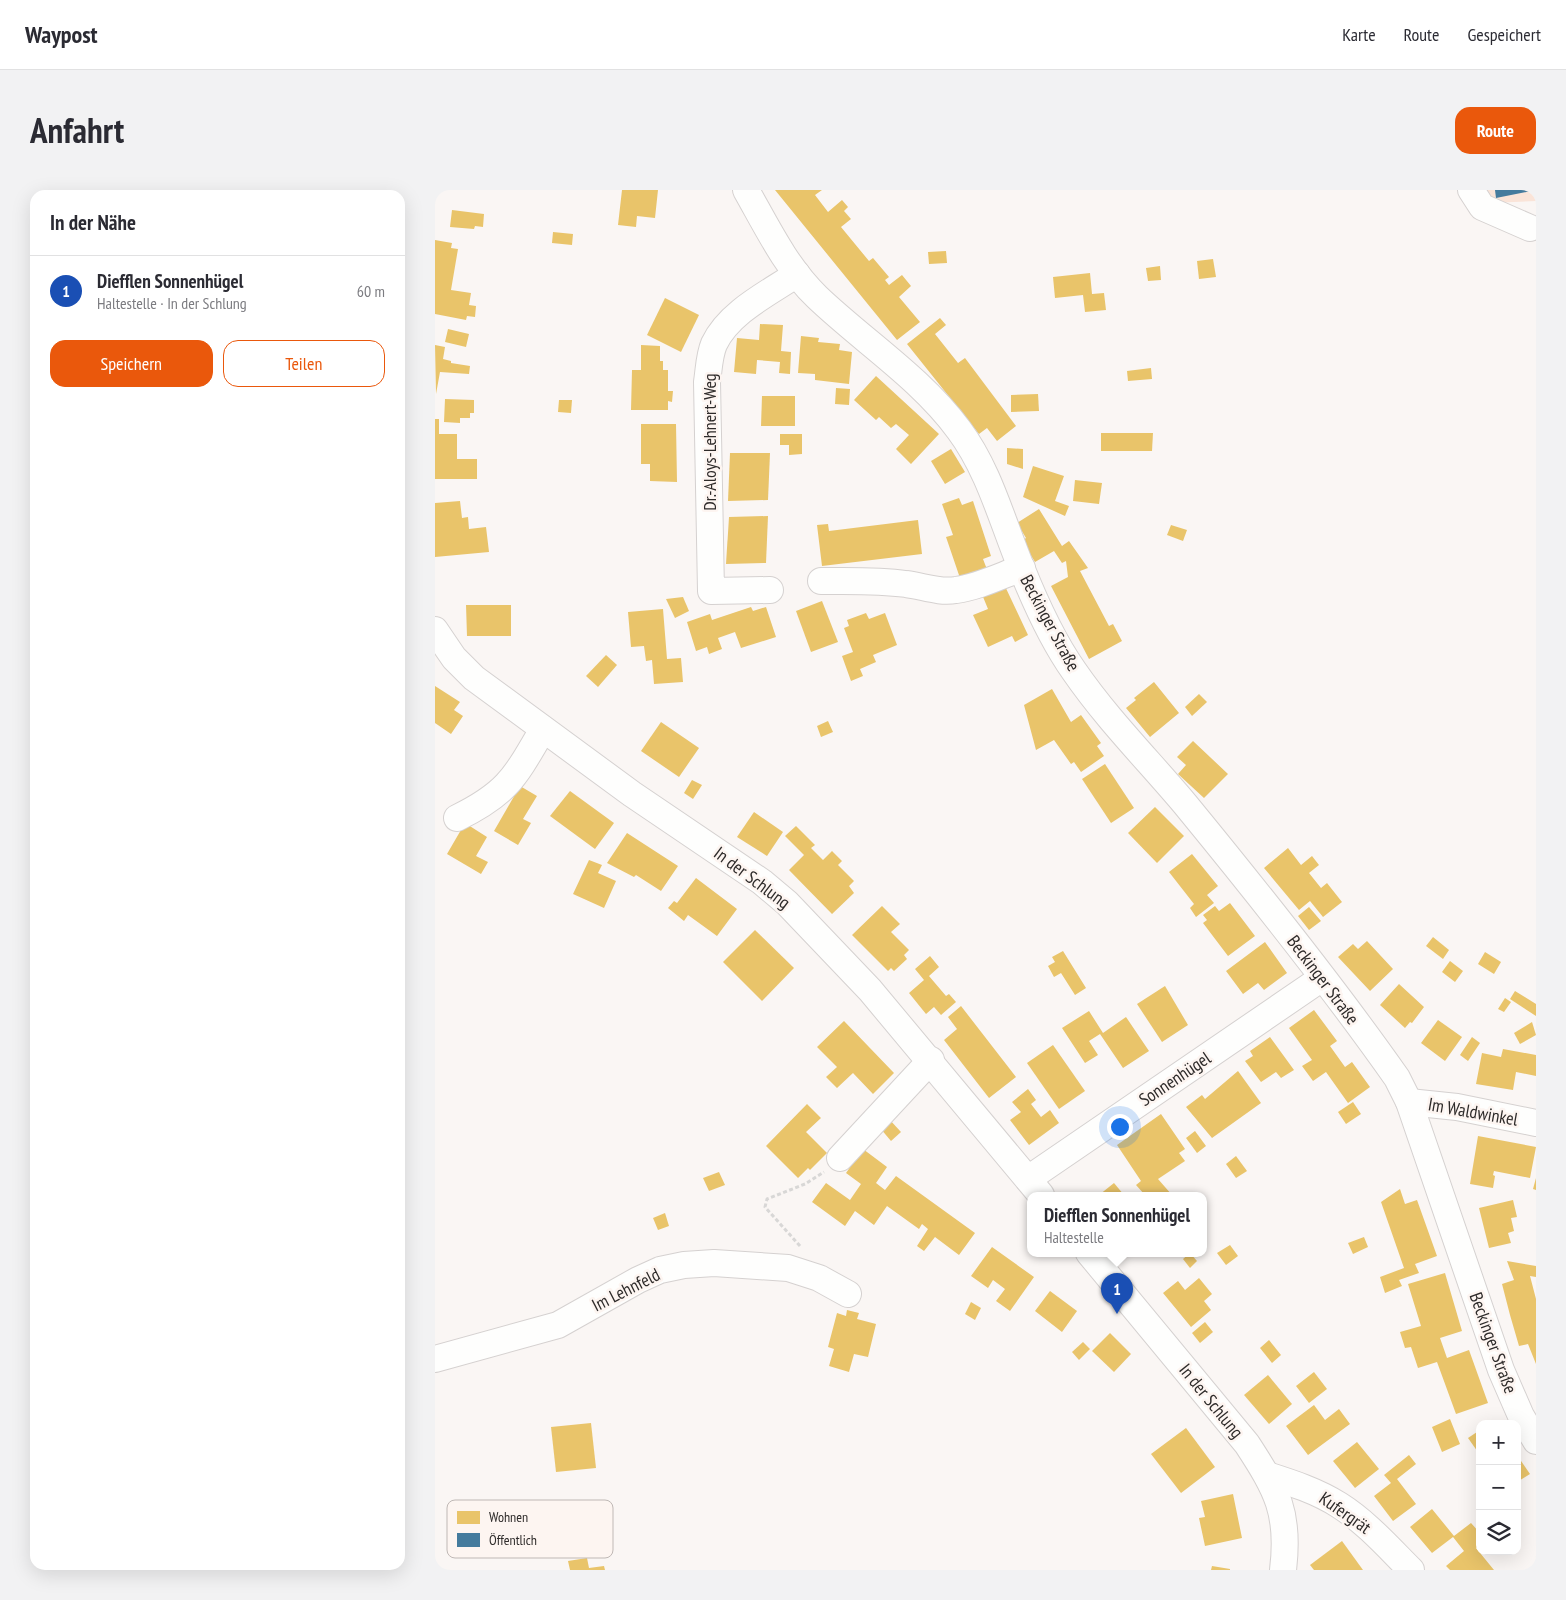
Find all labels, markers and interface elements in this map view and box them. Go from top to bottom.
text: Waypost [25,19,98,50]
text: Karte [1342,23,1376,46]
text: Route [1404,23,1439,46]
text: Gespeichert [1467,23,1541,46]
text: Anfahrt [30,107,124,153]
button: Route [1455,107,1536,154]
text: In der Nähe [50,209,136,236]
text: Diefflen Sonnenhügel [97,269,243,293]
text: 1 [62,281,70,301]
text: 60 m [357,281,385,301]
text: Haltestelle · In der Schlung [97,293,247,313]
button: Speichern [50,340,213,387]
button: Teilen [223,340,385,387]
street label: Dr.-Aloys-Lehnert-Weg [698,373,721,511]
street label: Beckinger Straße [1015,571,1085,675]
street label: In der Schlung [710,841,795,914]
street label: Beckinger Straße [1282,930,1364,1029]
street label: Sonnenhügel [1134,1046,1216,1111]
street label: Im Waldwinkel [1426,1092,1521,1131]
your location [1107,1114,1133,1140]
popup [1027,1192,1207,1257]
text: Diefflen Sonnenhügel [1044,1203,1190,1227]
text: Haltestelle [1044,1227,1104,1247]
street label: Im Lehnfeld [588,1263,664,1317]
pin: 1 [1101,1273,1133,1314]
street label: Beckinger Straße [1465,1289,1522,1397]
street label: In der Schlung [1174,1359,1249,1443]
map controls [1476,1420,1521,1555]
button: + [1476,1420,1521,1465]
button: − [1476,1465,1521,1510]
street label: Kufergrät [1315,1487,1376,1539]
legend [447,1500,613,1558]
text: Wohnen [489,1508,528,1526]
button: layers [1476,1510,1521,1555]
text: Öffentlich [489,1531,537,1549]

